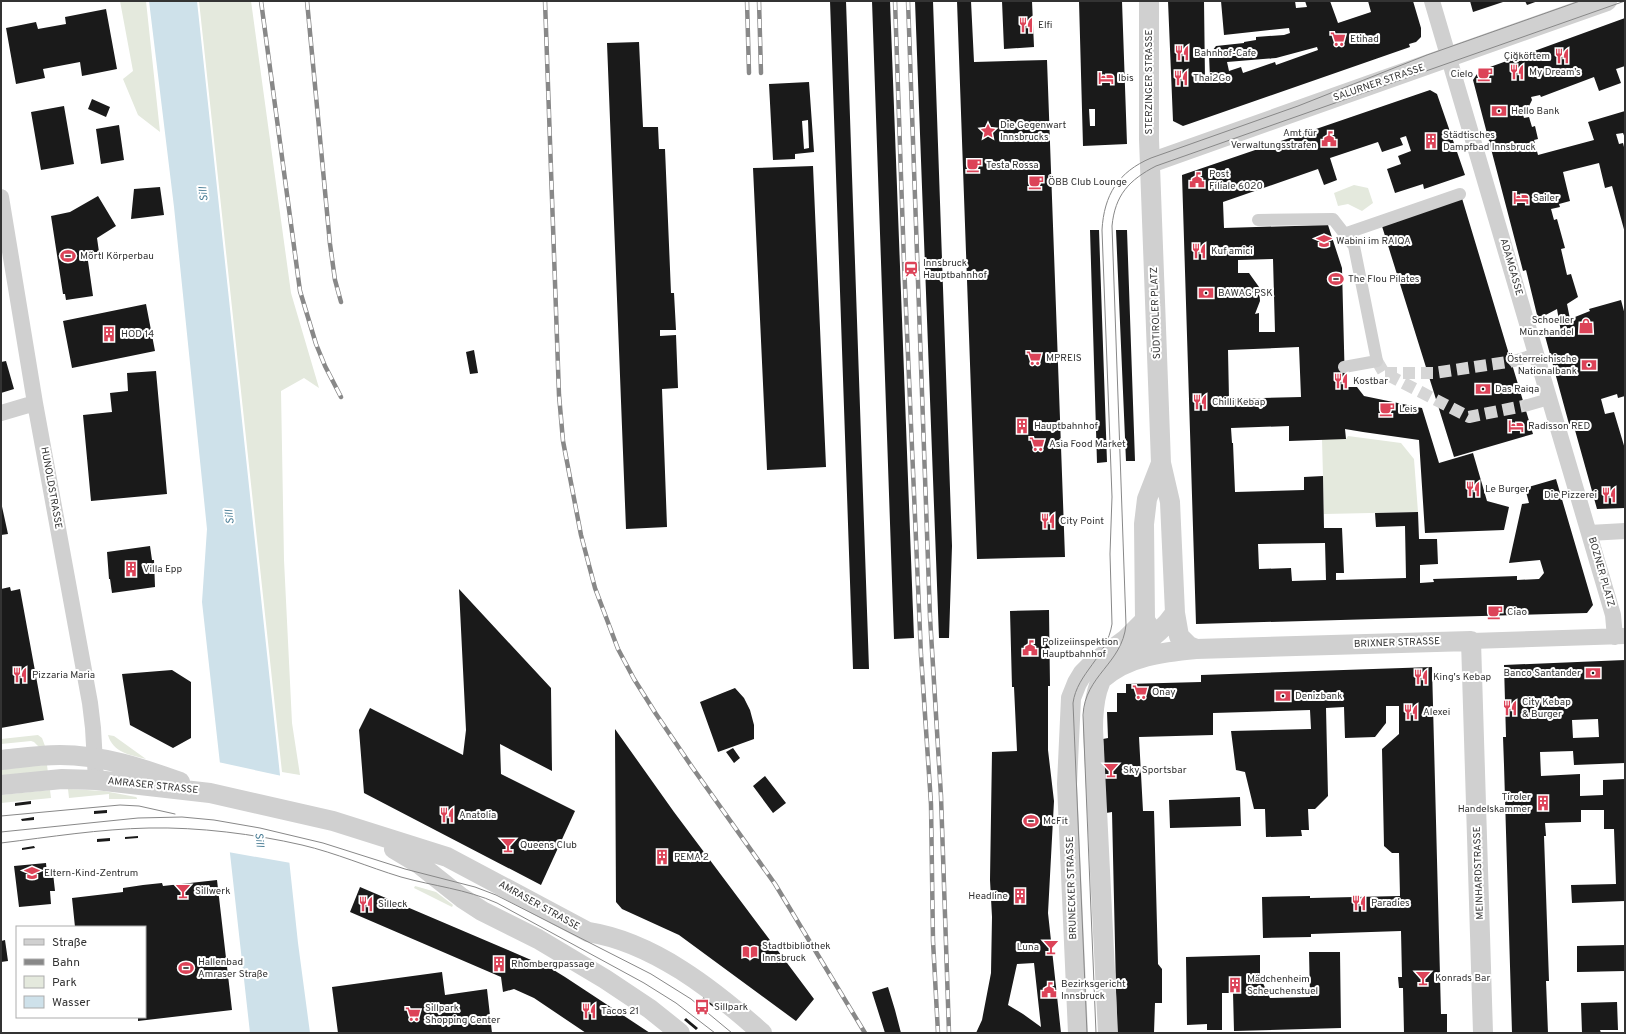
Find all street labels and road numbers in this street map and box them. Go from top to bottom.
street label: STERZINGER STRASSE [1143,30,1156,134]
street label: SALURNER STRASSE [1332,61,1426,105]
street label: ADAMGASSE [1497,237,1525,297]
street label: SÜDTIROLER PLATZ [1148,267,1164,359]
street label: HUNOLDSTRASSE [37,446,65,530]
street label: BOZNER PLATZ [1585,536,1617,608]
street label: BRIXNER STRASSE [1354,635,1440,651]
street label: AMRASER STRASSE [107,775,199,797]
street label: MEINHARDSTRASSE [1471,826,1487,920]
street label: BRUNECKER STRASSE [1064,836,1080,940]
street label: AMRASER STRASSE [496,878,582,934]

